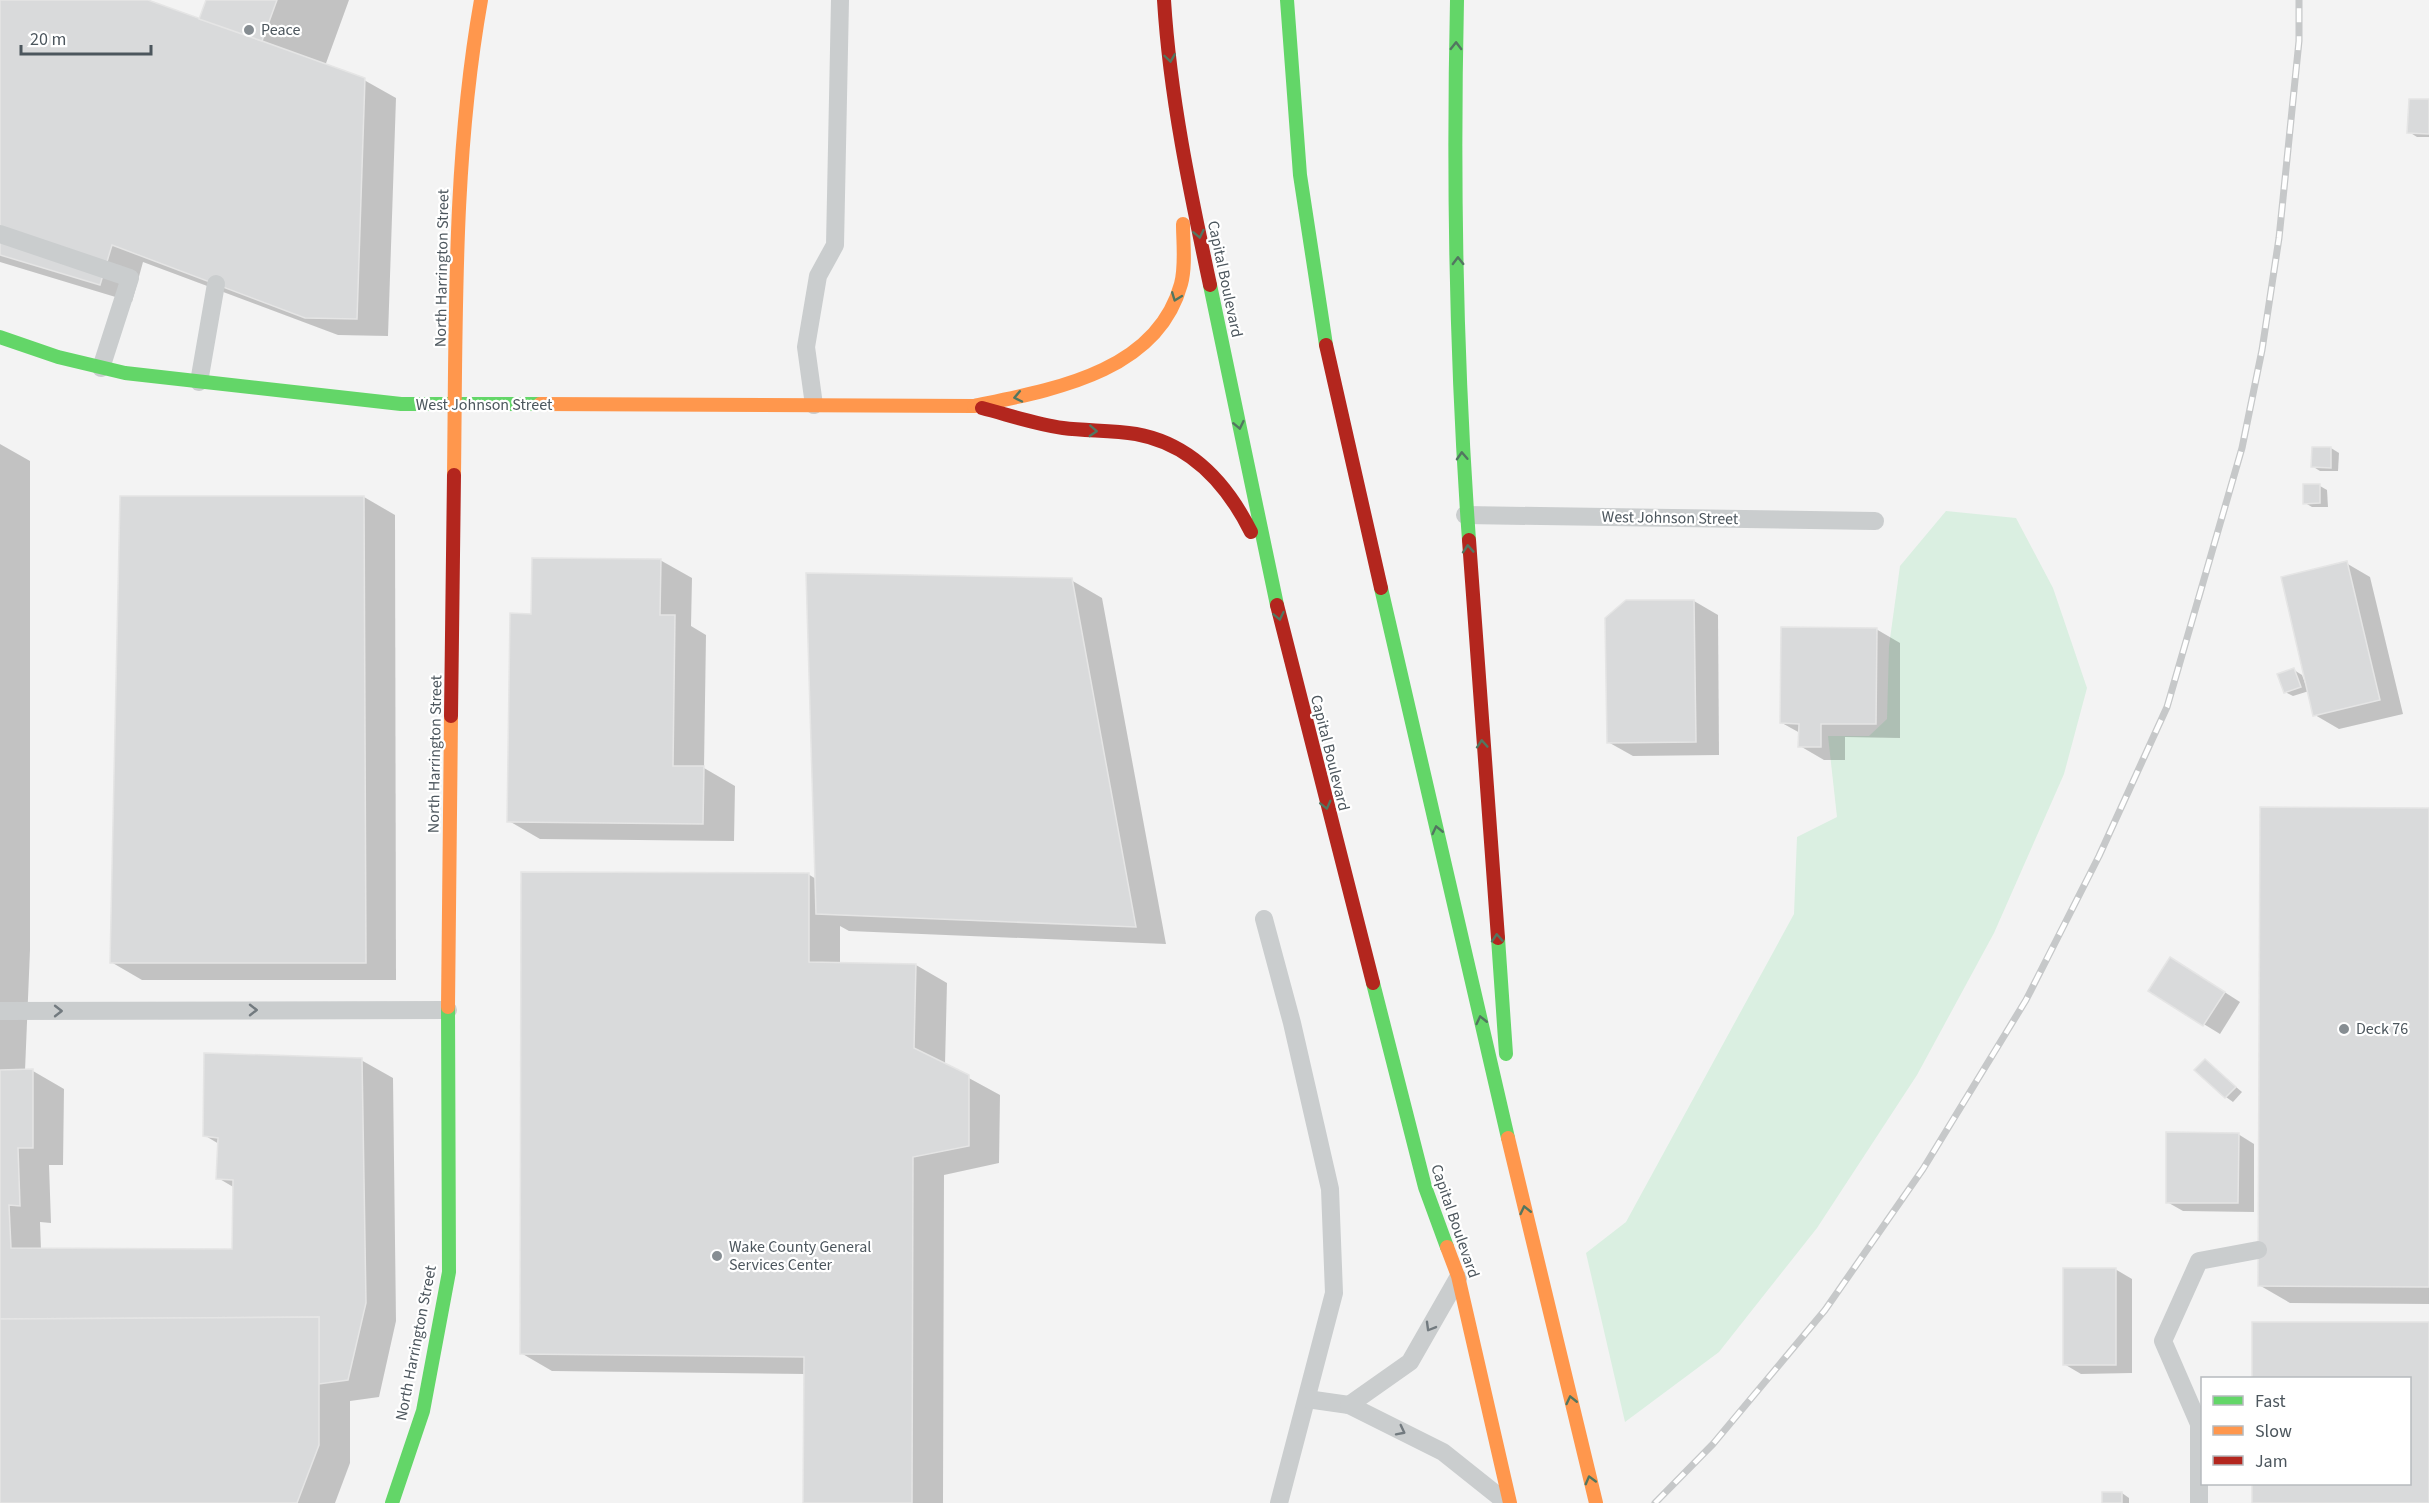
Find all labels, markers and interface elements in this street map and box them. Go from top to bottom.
scale bar [21,18,152,56]
place label: Peace [261,19,300,41]
marker: Peace [242,23,256,37]
text: 20 m [30,27,66,52]
one-way arrow [1450,42,1462,51]
one-way arrow [1163,54,1175,63]
street label: North Harrington Street [430,188,454,347]
street label: Capital Boulevard [1202,219,1248,339]
one-way arrow [1192,229,1205,239]
one-way arrow [1452,257,1464,266]
one-way arrow [1171,291,1183,302]
one-way arrow [1013,390,1023,403]
street label: West Johnson Street [416,394,553,416]
one-way arrow [1232,419,1245,429]
one-way arrow [1089,424,1098,437]
one-way arrow [1456,452,1469,461]
street label: West Johnson Street [1601,506,1739,530]
one-way arrow [1461,545,1474,554]
one-way arrow [1272,610,1285,620]
street label: North Harrington Street [423,674,447,833]
street label: Capital Boulevard [1305,693,1355,813]
one-way arrow [1476,739,1489,748]
one-way arrow [1319,800,1332,810]
one-way arrow [1431,826,1444,836]
one-way arrow [1491,934,1504,943]
one-way arrow [249,1004,258,1016]
one-way arrow [54,1005,63,1017]
one-way arrow [1475,1016,1488,1026]
place label: Deck 76 [2356,1018,2408,1040]
marker: Deck 76 [2337,1022,2351,1036]
street label: Capital Boulevard [1425,1161,1485,1281]
one-way arrow [1520,1205,1533,1215]
place label: Wake County General Services Center [729,1236,871,1276]
marker: Wake County General Services Center [710,1249,724,1263]
street label: North Harrington Street [390,1263,442,1423]
one-way arrow [1425,1321,1437,1331]
legend [2201,1377,2411,1485]
text: Fast [2255,1389,2286,1414]
one-way arrow [1565,1395,1578,1405]
text: Slow [2255,1419,2292,1444]
one-way arrow [1394,1424,1405,1435]
text: Jam [2255,1449,2288,1474]
one-way arrow [1585,1475,1598,1485]

